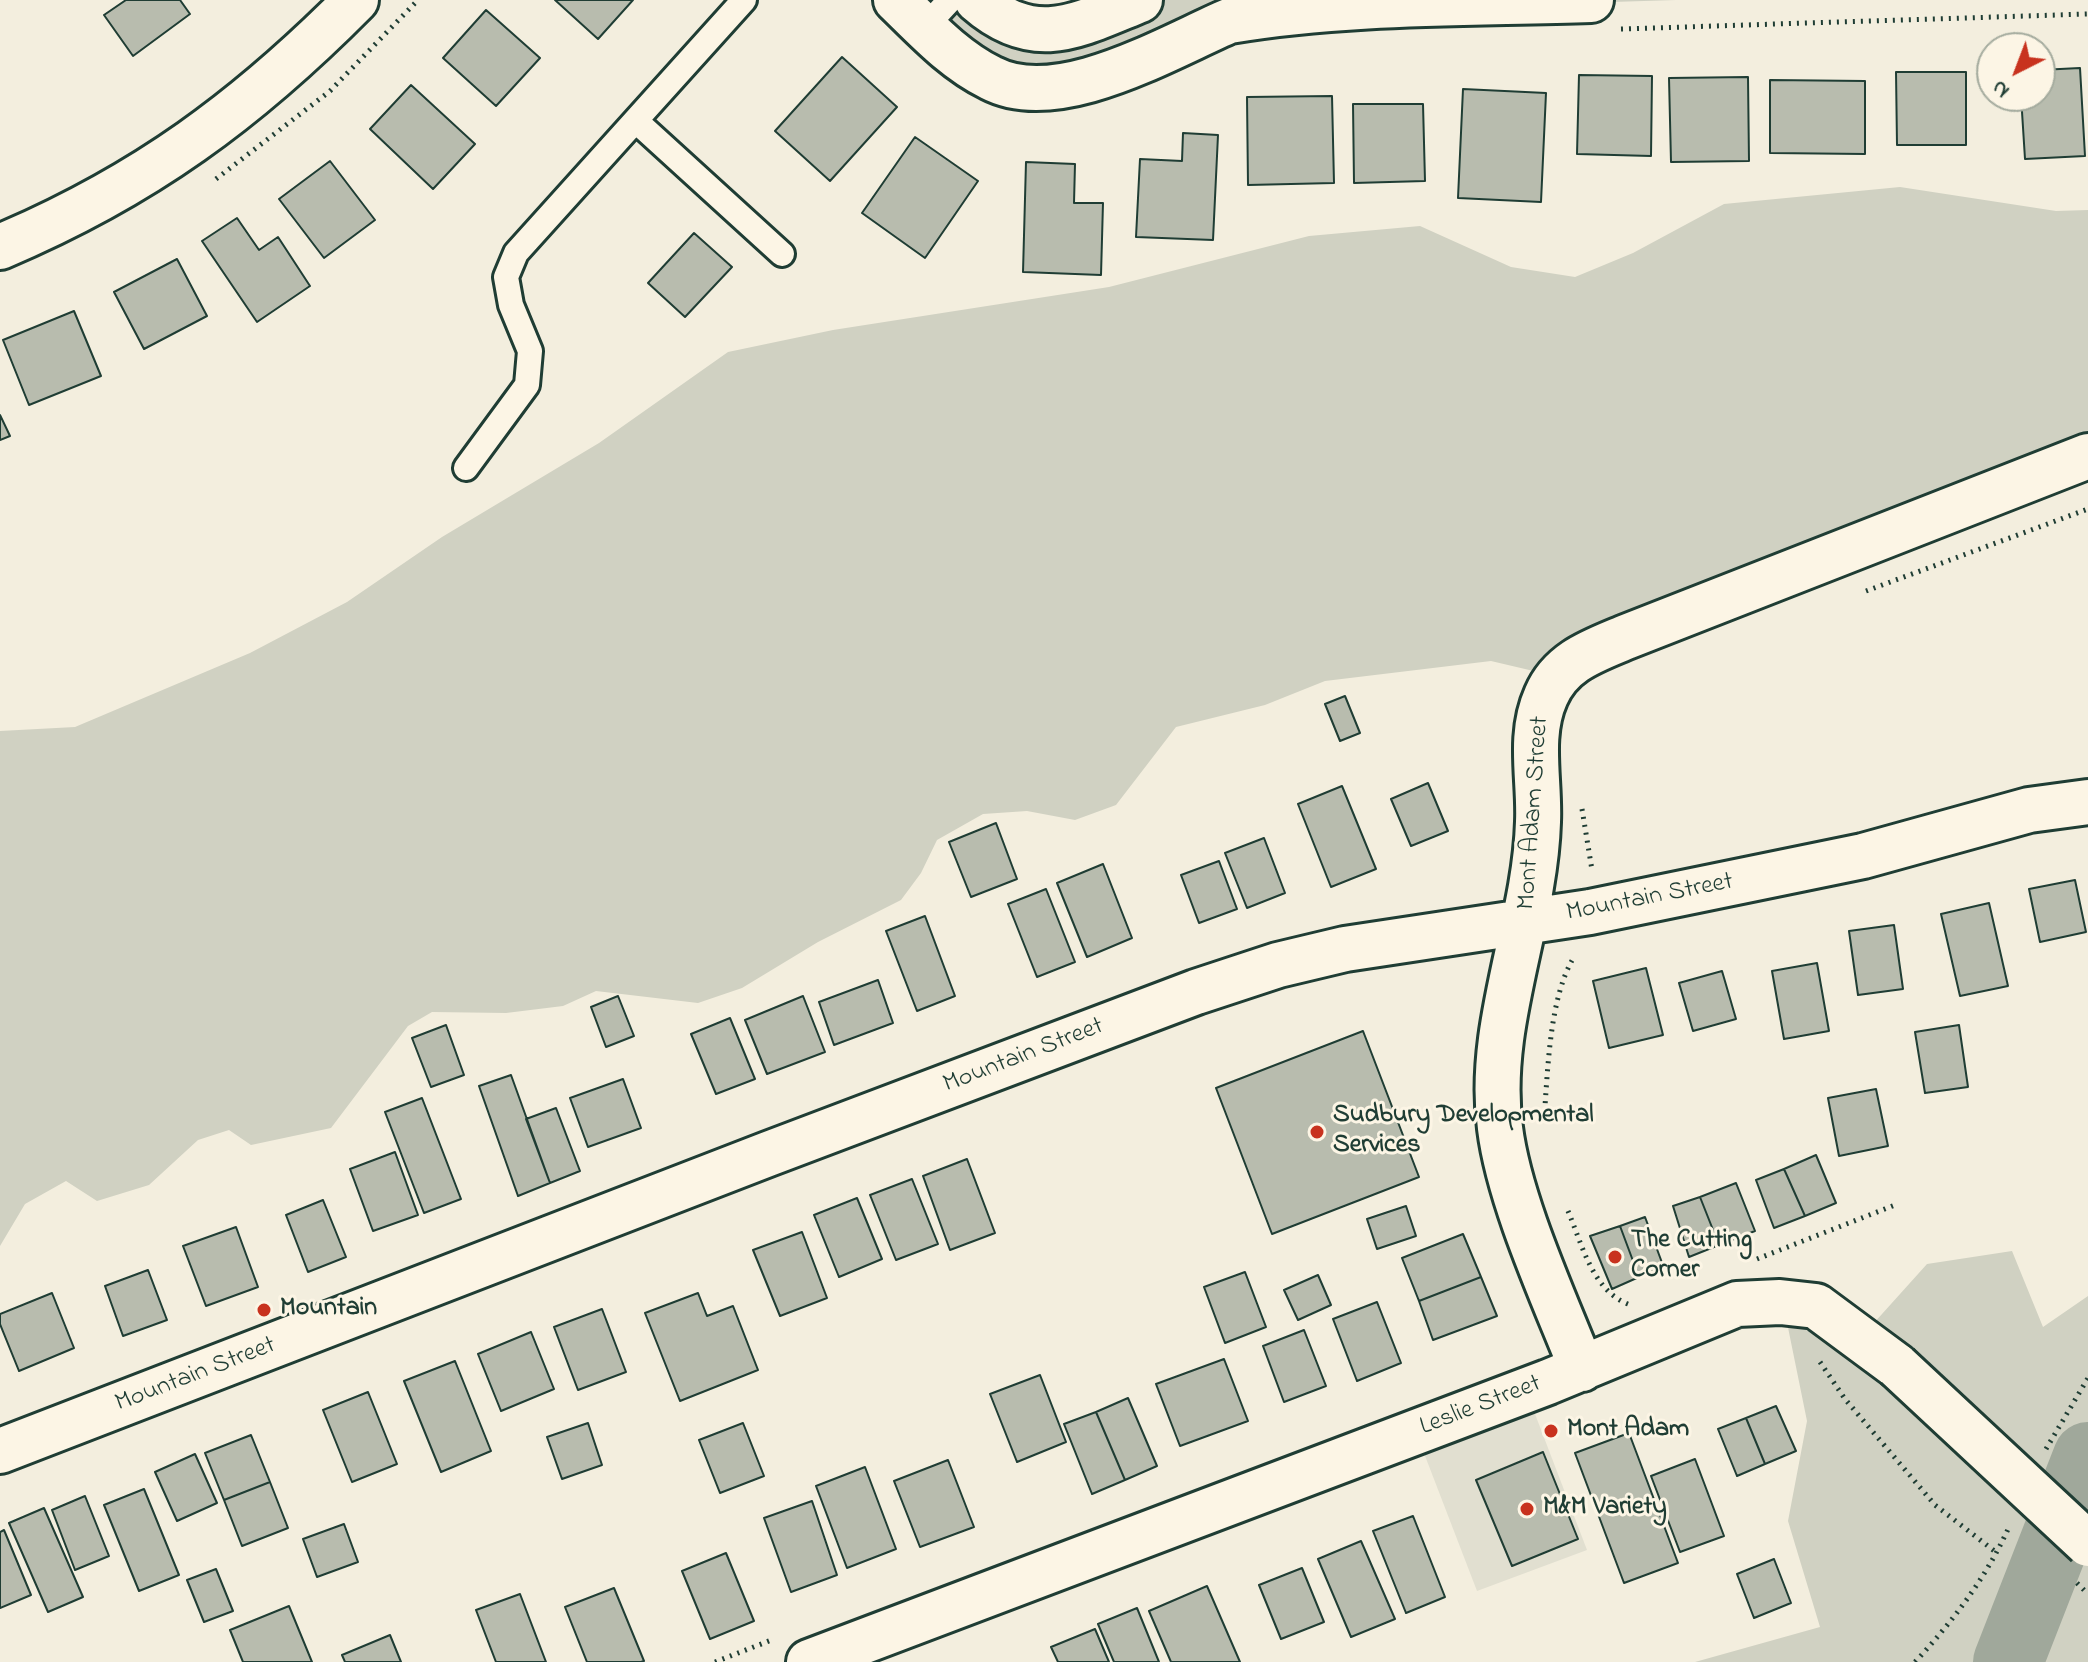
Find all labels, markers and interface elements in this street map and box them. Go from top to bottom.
north arrow [1976,32,2056,112]
text: N [1985,71,2018,105]
street label: Mont Adam Street [1513,715,1557,911]
street label: Mountain Street [1564,868,1736,930]
street label: Mountain Street [939,1012,1109,1102]
place label: Sudbury Developmental Services [1333,1101,1594,1162]
marker: Sudbury Developmental Services [1308,1123,1326,1141]
place label: The Cutting Corner [1631,1226,1752,1288]
marker: The Cutting Corner [1606,1248,1624,1266]
place label: Mountain [280,1294,377,1326]
marker: Mountain [255,1301,273,1319]
street label: Mountain Street [111,1331,281,1421]
street label: Leslie Street [1416,1370,1546,1444]
place label: Mont Adam [1567,1415,1689,1447]
marker: Mont Adam [1542,1422,1560,1440]
place label: M&M Variety [1543,1493,1667,1525]
marker: M&M Variety [1518,1500,1536,1518]

